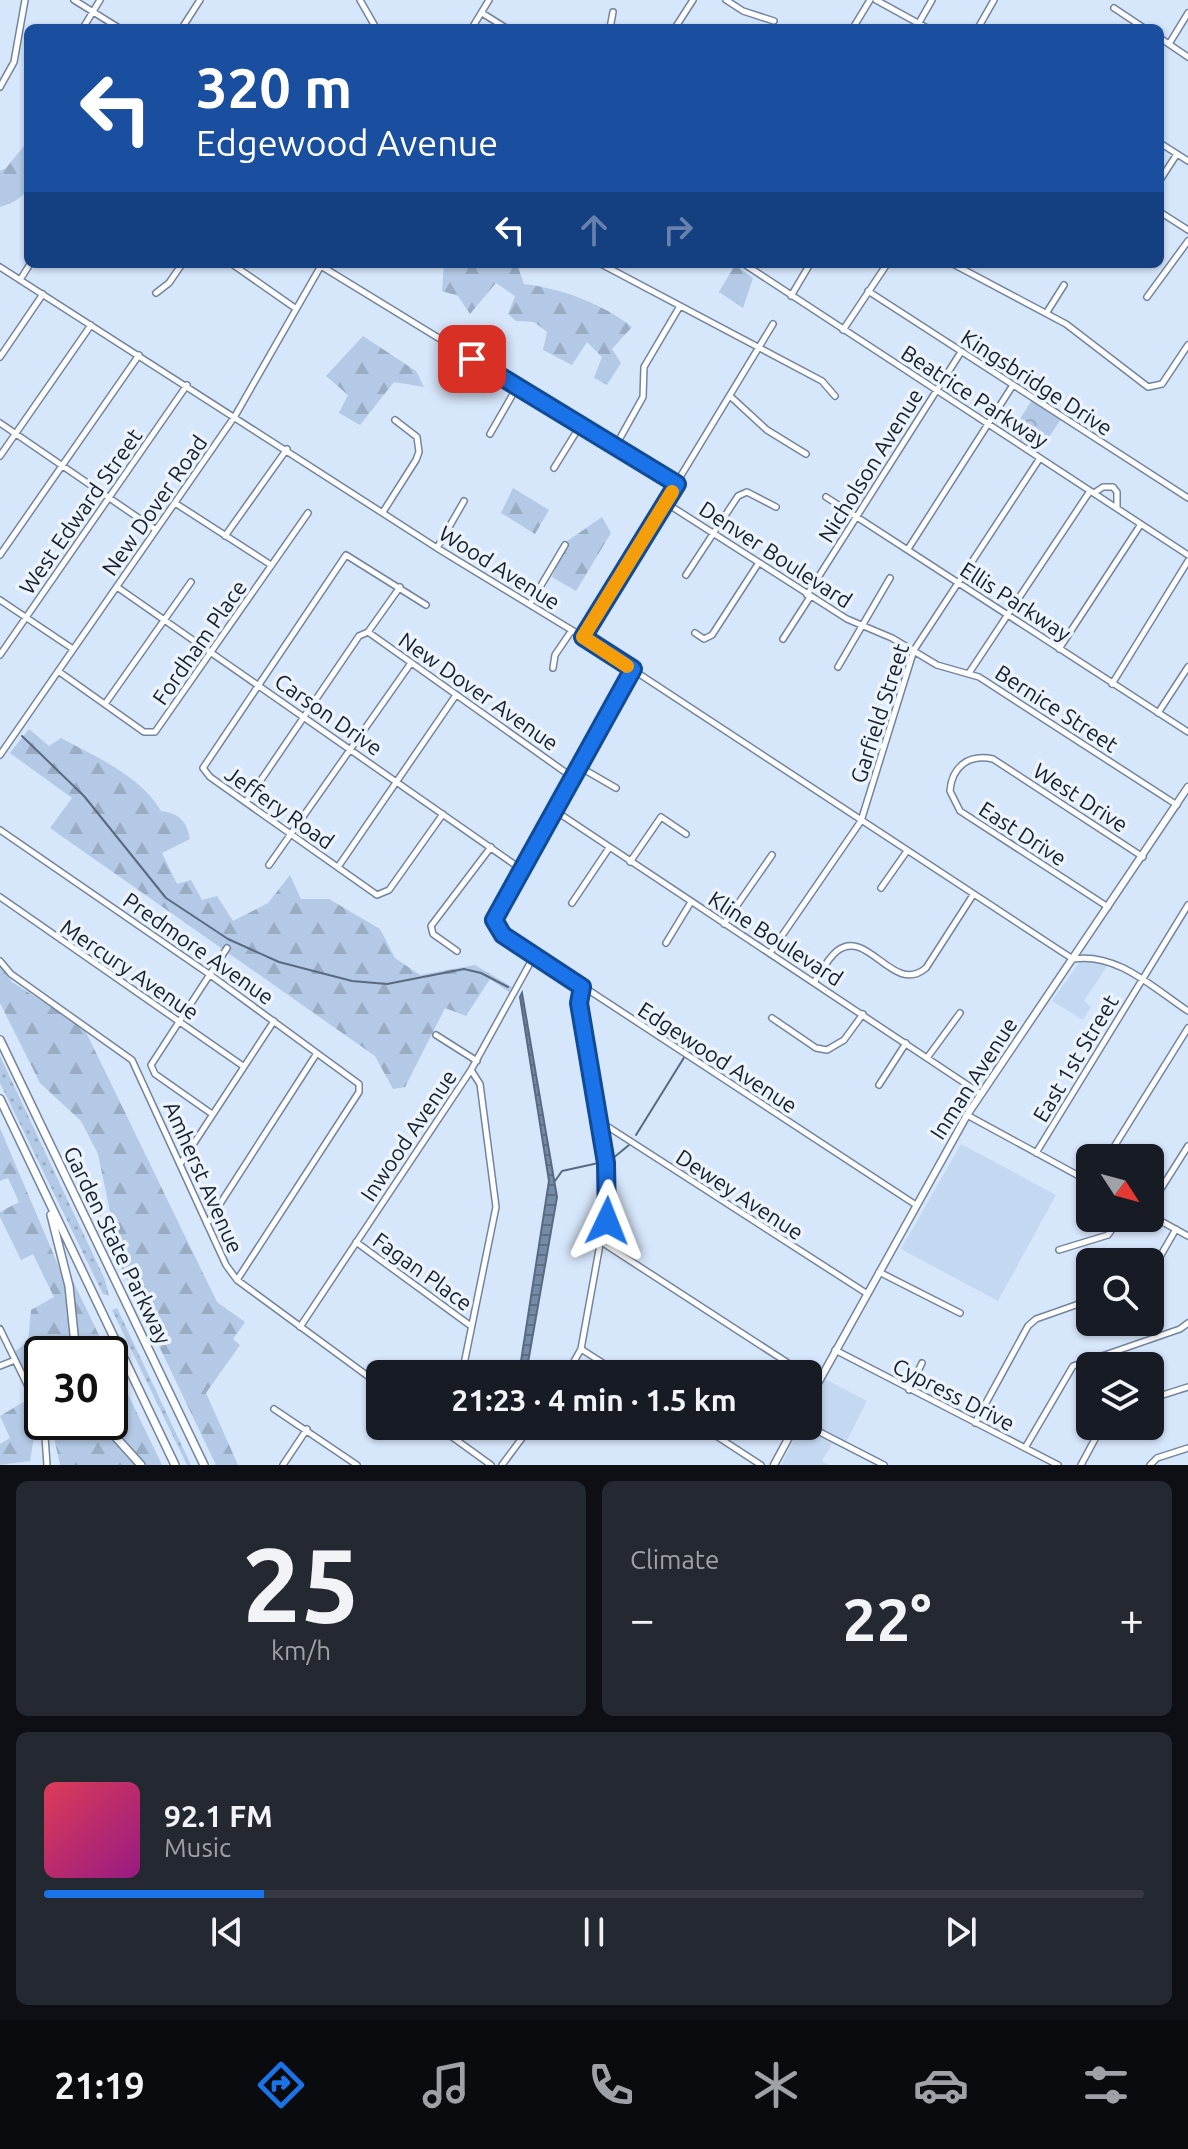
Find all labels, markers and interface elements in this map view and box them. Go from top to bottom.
icon: left [64,56,168,160]
text: 320 m [196,56,352,119]
text: Edgewood Avenue [196,122,498,163]
icon: left [488,208,532,252]
icon: ahead [572,208,616,252]
icon: right [656,208,700,252]
street label: Kingsbridge Drive [957,324,1117,440]
pin [438,325,506,393]
icon: arrive [450,337,494,381]
street label: Beatrice Parkway [897,339,1053,453]
street label: Nicholson Avenue [813,383,927,547]
street label: West Edward Street [13,423,147,599]
street label: New Dover Road [96,430,212,580]
street label: Denver Boulevard [695,495,857,613]
street label: Wood Avenue [435,520,565,614]
street label: Ellis Parkway [956,556,1076,646]
street label: Fordham Place [147,575,251,709]
street label: New Dover Avenue [395,627,563,755]
street label: Garfield Street [845,640,913,786]
street label: Bernice Street [991,659,1123,757]
street label: Carson Drive [271,668,387,760]
street label: West Drive [1029,757,1133,837]
street label: Jeffery Road [221,760,339,854]
street label: East Drive [975,796,1071,870]
street label: Kline Boulevard [704,885,848,991]
street label: Predmore Avenue [119,887,279,1009]
street label: Mercury Avenue [56,914,204,1024]
street label: East 1st Street [1027,990,1123,1126]
street label: Edgewood Avenue [634,996,802,1118]
street label: Inman Avenue [924,1012,1022,1144]
street label: Inwood Avenue [355,1065,461,1205]
street label: Amherst Avenue [159,1097,249,1257]
street label: Garden State Parkway [59,1142,177,1348]
street label: Dewey Avenue [672,1144,808,1244]
north arrow [1076,1144,1164,1232]
map controls [1076,1144,1164,1440]
position arrow [565,1179,649,1263]
street label: Fagan Place [369,1227,477,1315]
button: search [1076,1248,1164,1336]
speed limit sign: 30 [24,1336,128,1440]
button: layers [1076,1352,1164,1440]
street label: Cypress Drive [889,1353,1019,1435]
text: 21:23 · 4 min · 1.5 km [451,1383,737,1417]
text: 25 [242,1525,360,1642]
text: Climate [630,1545,719,1574]
text: 22° [843,1585,931,1652]
text: − [630,1594,655,1643]
text: + [1119,1594,1144,1643]
text: km/h [271,1636,331,1665]
text: 92.1 FM [164,1799,273,1833]
text: Music [164,1833,231,1862]
icon: previous [205,1910,249,1954]
icon: pause [572,1910,616,1954]
icon: next [939,1910,983,1954]
icon: directions [253,2057,309,2113]
icon: music [418,2057,474,2113]
icon: phone [583,2057,639,2113]
icon: climate [748,2057,804,2113]
icon: car [913,2057,969,2113]
icon: filters [1078,2057,1134,2113]
text: 21:19 [54,2065,145,2106]

